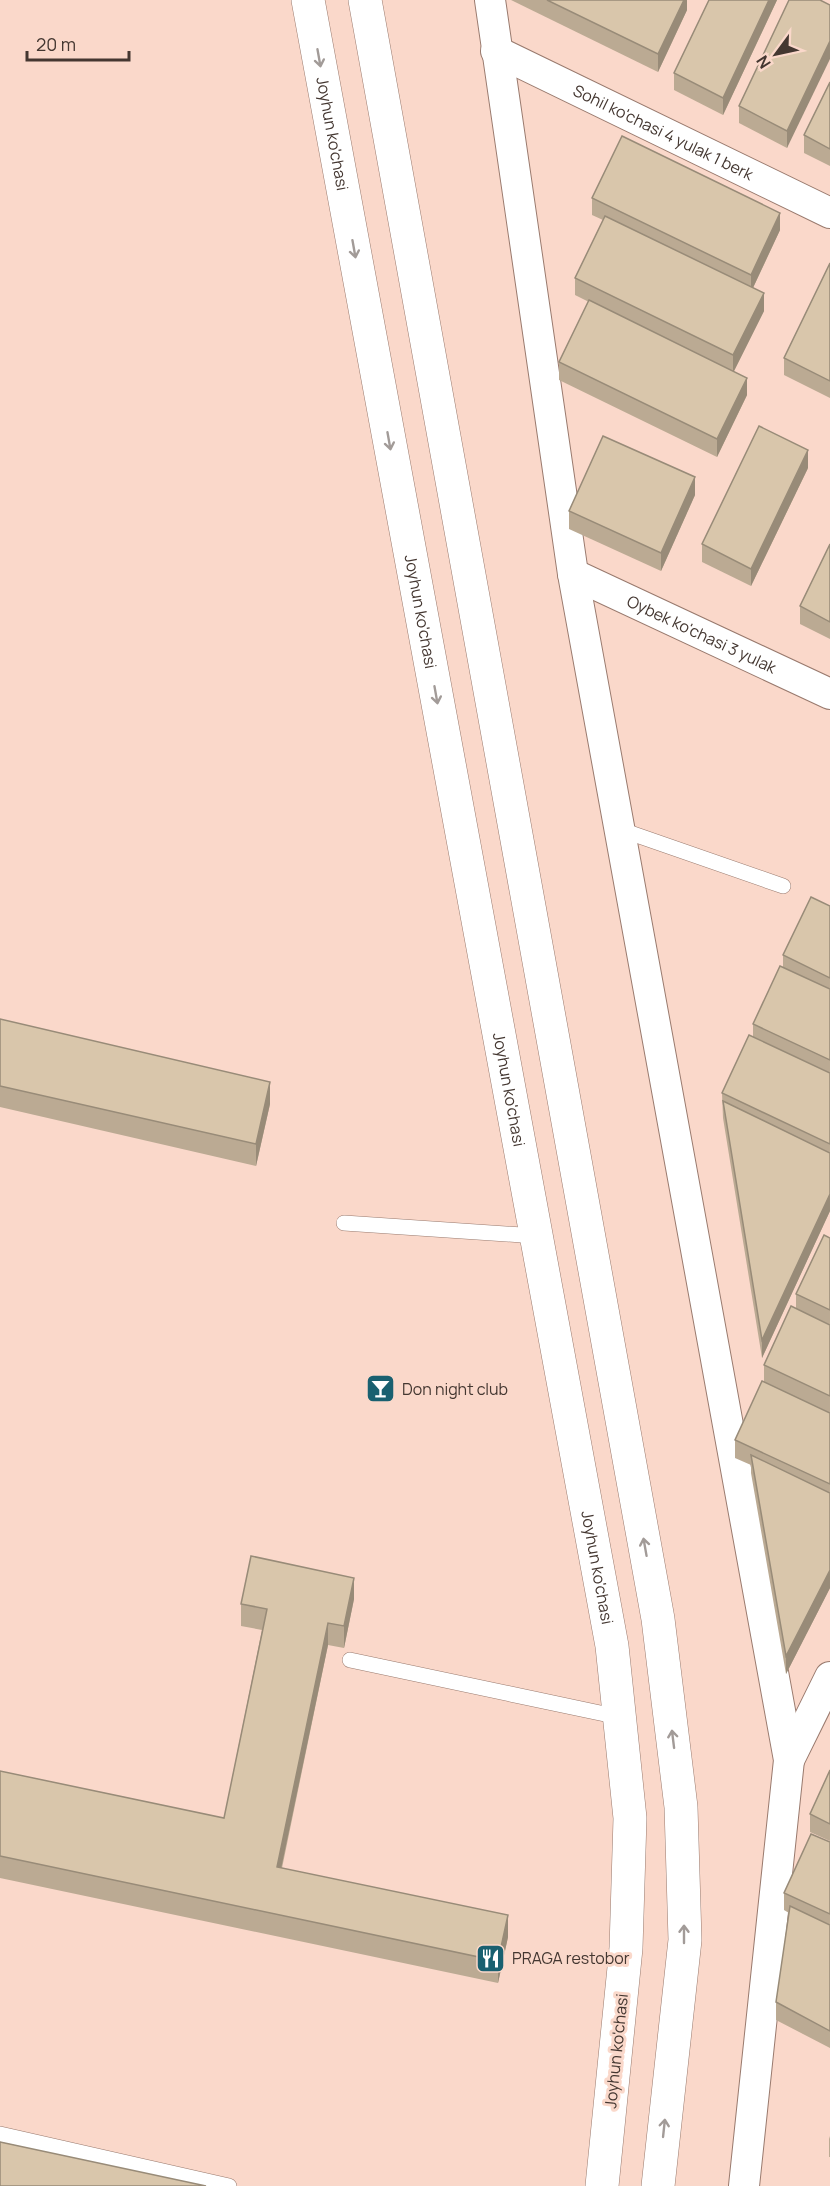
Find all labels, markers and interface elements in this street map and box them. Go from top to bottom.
scale bar [27,24,129,62]
north arrow [746,24,806,84]
text: 20 m [36,32,76,56]
one-way arrow [313,47,324,67]
text: N [751,51,776,73]
street label: Joyhun ko'chasi [311,75,354,192]
street label: Sohil ko'chasi 4 yulak 1 berk [570,79,758,186]
one-way arrow [349,239,360,259]
one-way arrow [384,431,395,450]
street label: Joyhun ko'chasi [400,553,442,670]
street label: Oybek ko'chasi 3 yulak [623,590,781,679]
one-way arrow [431,684,442,704]
street label: Joyhun ko'chasi [488,1031,531,1148]
bar icon: Don night club [365,1373,397,1405]
place label: Don night club [402,1378,508,1400]
street label: Joyhun ko'chasi [576,1509,619,1626]
one-way arrow [639,1537,650,1557]
one-way arrow [667,1730,678,1750]
one-way arrow [678,1924,690,1944]
restaurant icon: PRAGA restobor [475,1942,507,1974]
place label: PRAGA restobor [512,1947,630,1969]
street label: Joyhun ko'chasi [599,1993,633,2109]
one-way arrow [659,2118,670,2138]

